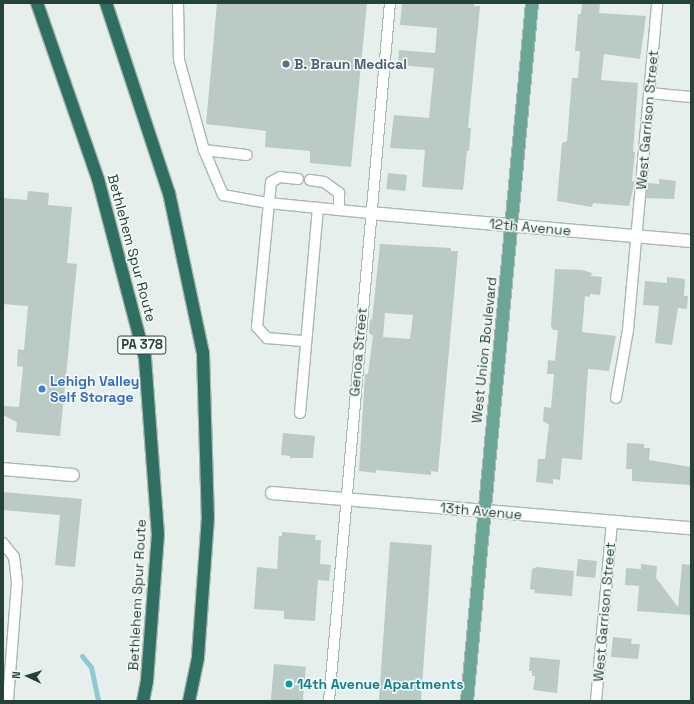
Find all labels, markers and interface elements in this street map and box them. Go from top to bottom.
street label: West Garrison Street [633,50,661,190]
place label: B. Braun Medical [294,56,407,72]
marker: B. Braun Medical [281,59,291,69]
street label: Bethlehem Spur Route [104,172,160,324]
street label: 12th Avenue [488,215,572,239]
street label: West Union Boulevard [468,276,500,424]
street label: Genoa Street [346,307,370,397]
road number: PA 378 [117,334,167,356]
place label: Lehigh Valley Self Storage [50,373,140,406]
marker: Lehigh Valley Self Storage [37,384,47,394]
street label: 13th Avenue [439,499,523,523]
street label: Bethlehem Spur Route [125,519,149,671]
street label: West Garrison Street [590,542,618,682]
north arrow [8,656,48,696]
text: N [9,671,23,679]
place label: 14th Avenue Apartments [297,676,464,692]
marker: 14th Avenue Apartments [284,679,294,689]

